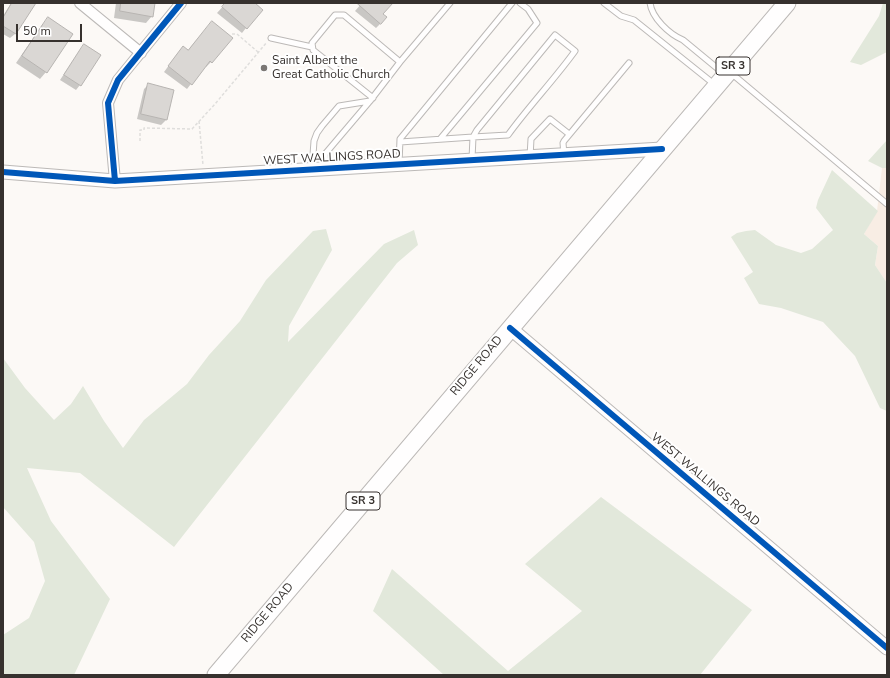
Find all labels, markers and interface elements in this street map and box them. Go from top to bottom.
scale bar [18,16,84,42]
text: 50 m [23,23,51,39]
place label: Saint Albert the Great Catholic Church [272,54,390,82]
road number: SR 3 [716,57,750,75]
marker: Saint Albert the Great Catholic Church [259,63,269,73]
street label: WEST WALLINGS ROAD [263,147,401,169]
street label: RIDGE ROAD [448,333,506,399]
street label: WEST WALLINGS ROAD [648,430,762,530]
road number: SR 3 [346,492,380,510]
street label: RIDGE ROAD [239,580,297,646]

